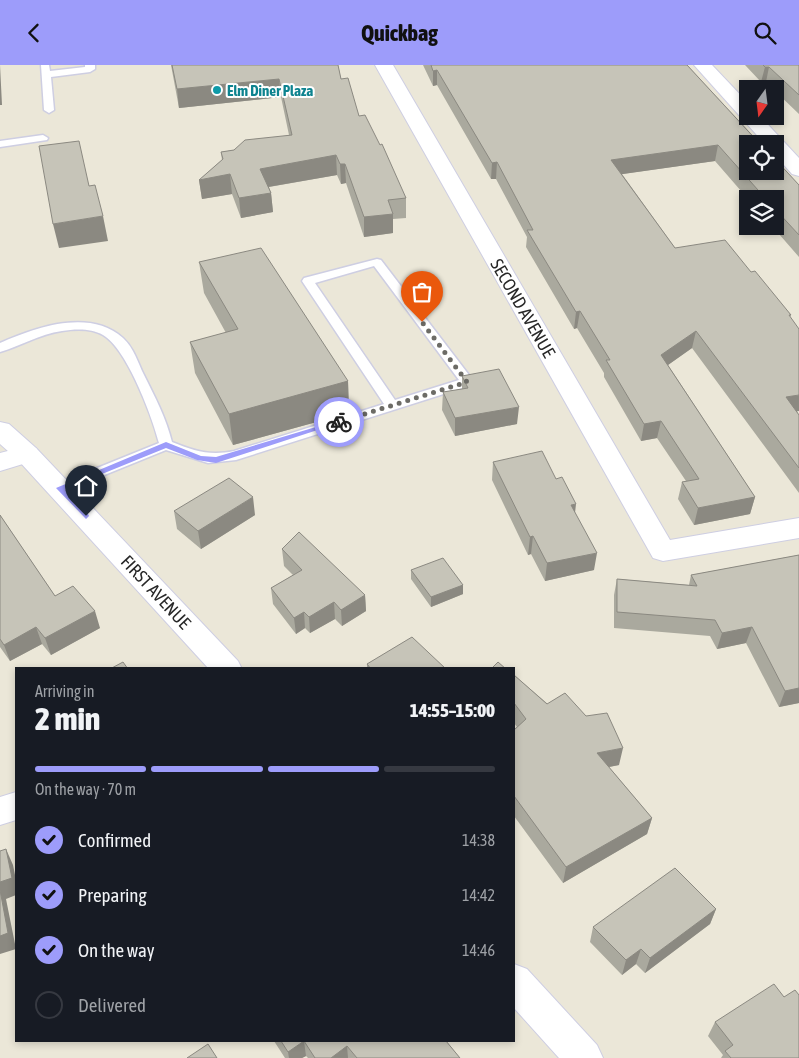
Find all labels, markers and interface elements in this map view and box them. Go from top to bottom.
icon: back [20,19,48,47]
icon: search [751,19,779,47]
text: Quickbag [361,20,438,46]
north arrow [739,80,784,125]
map controls [739,80,784,235]
place label: Elm Diner Plaza [227,82,313,99]
marker: Elm Diner Plaza [211,84,223,96]
button: locate [739,135,784,180]
button: layers [739,190,784,235]
street label: SECOND AVENUE [486,255,560,361]
pin [401,271,443,322]
icon: bag [408,278,436,306]
courier [314,397,364,447]
icon: bike [325,408,353,436]
pin [65,465,107,516]
icon: home [72,472,100,500]
street label: FIRST AVENUE [117,551,195,633]
text: Arriving in [35,682,95,700]
text: 14:55–15:00 [410,699,495,721]
text: 2 min [35,700,100,737]
text: On the way · 70 m [35,780,136,798]
icon: check [35,826,63,854]
text: Confirmed [78,829,151,851]
text: 14:38 [462,831,495,849]
icon: check [35,881,63,909]
text: Preparing [78,884,147,906]
text: 14:42 [462,886,495,904]
icon: check [35,936,63,964]
text: On the way [78,939,155,961]
text: 14:46 [462,941,495,959]
text: Delivered [78,994,146,1016]

